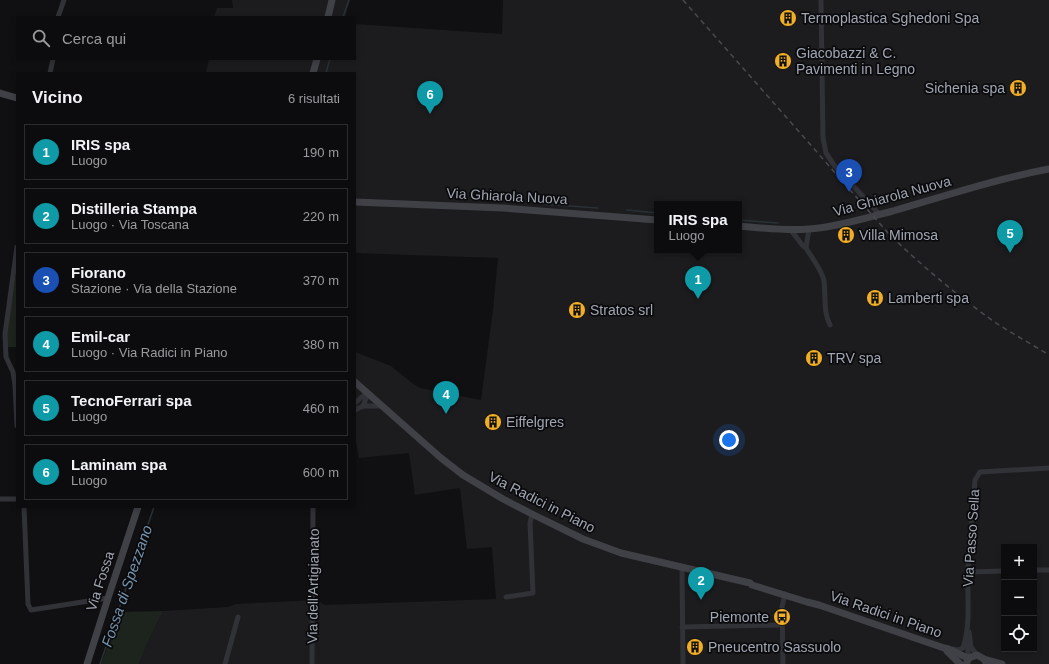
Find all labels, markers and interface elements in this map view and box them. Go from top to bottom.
building icon: Termoplastica Sghedoni Spa [778,8,798,28]
place label: Termoplastica Sghedoni Spa [801,10,979,26]
search box [16,16,356,60]
icon: search [30,27,52,49]
text: Cerca qui [62,30,126,47]
place label: Giacobazzi & C. Pavimenti in Legno [796,45,915,77]
building icon: Giacobazzi & C. Pavimenti in Legno [773,51,793,71]
building icon: Sichenia spa [1008,78,1028,98]
place label: Sichenia spa [925,80,1005,96]
pin: 6 [417,81,443,114]
text: Vicino [32,88,83,107]
text: 6 risultati [288,91,340,106]
text: IRIS spa [71,136,130,153]
text: 1 [42,145,50,160]
text: 190 m [303,145,339,160]
text: Luogo [71,153,107,168]
pin: 3 [836,159,862,192]
street label: Via Ghiarola Nuova [831,173,953,219]
street label: Via Ghiarola Nuova [446,185,568,207]
text: Distilleria Stampa [71,200,197,217]
popup [654,201,742,253]
text: 2 [42,209,50,224]
text: 220 m [303,209,339,224]
text: IRIS spa [668,211,728,228]
text: Luogo · Via Toscana [71,217,189,232]
pin: 5 [997,220,1023,253]
building icon: Villa Mimosa [836,225,856,245]
place label: Villa Mimosa [859,227,938,243]
text: Luogo [668,228,705,243]
text: Fiorano [71,264,126,281]
pin: 1 [685,266,711,299]
text: 3 [42,273,50,288]
text: 370 m [303,273,339,288]
text: Stazione · Via della Stazione [71,281,237,296]
building icon: Lamberti spa [865,288,885,308]
place label: Lamberti spa [888,290,969,306]
building icon: Stratos srl [567,300,587,320]
place label: Stratos srl [590,302,653,318]
text: Emil-car [71,328,130,345]
text: 4 [42,337,50,352]
text: 380 m [303,337,339,352]
text: Luogo · Via Radici in Piano [71,345,228,360]
building icon: TRV spa [804,348,824,368]
place label: TRV spa [827,350,881,366]
pin: 4 [433,381,459,414]
text: TecnoFerrari spa [71,392,192,409]
text: 5 [42,401,50,416]
text: 460 m [303,401,339,416]
text: Luogo [71,409,107,424]
building icon: Eiffelgres [483,412,503,432]
place label: Eiffelgres [506,414,564,430]
your location [719,430,739,450]
text: Laminam spa [71,456,167,473]
text: 6 [42,465,50,480]
text: 600 m [303,465,339,480]
street label: Via Radici in Piano [486,468,598,536]
text: Luogo [71,473,107,488]
street label: Via Passo Sella [960,488,982,587]
water label: Fossa di Spezzano [98,523,155,649]
street label: Via dell'Artigianato [304,528,322,644]
map controls [1001,544,1037,652]
button: + [1001,544,1037,580]
street label: Via Fossa [83,549,117,613]
pin: 2 [688,567,714,600]
button: − [1001,580,1037,616]
street label: Via Radici in Piano [828,587,944,641]
bus stop icon: Piemonte [772,607,792,627]
place label: Piemonte [710,609,769,625]
button: locate [1001,616,1037,652]
building icon: Pneucentro Sassuolo [685,637,705,657]
place label: Pneucentro Sassuolo [708,639,841,655]

